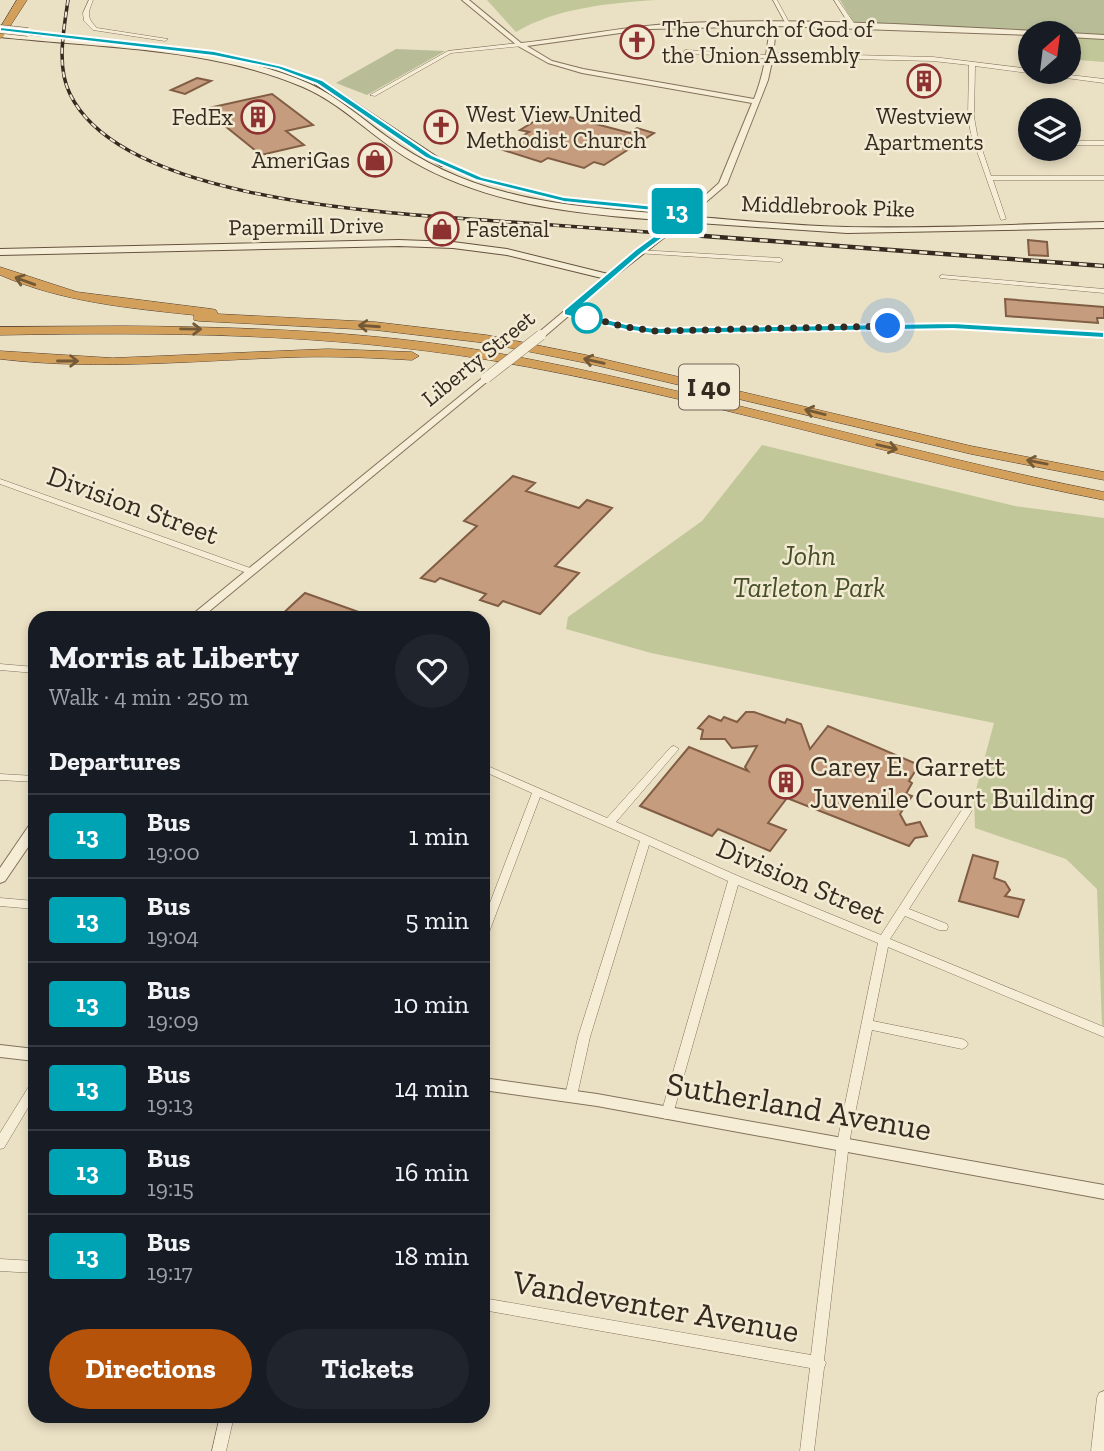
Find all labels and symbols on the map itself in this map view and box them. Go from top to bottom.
place label: The Church of God of the Union Assembly [662,15,875,69]
north arrow [1018,21,1082,84]
church icon: The Church of God of the Union Assembly [618,23,656,61]
building icon: Westview Apartments [905,62,943,100]
building icon: FedEx [239,98,277,136]
place label: West View United Methodist Church [466,100,647,154]
place label: Westview Apartments [864,102,984,156]
place label: FedEx [172,103,233,131]
church icon: West View United Methodist Church [422,108,460,146]
shop icon: AmeriGas [356,141,394,179]
place label: AmeriGas [252,146,350,174]
line badge: 13 [646,188,708,234]
street label: Middlebrook Pike [741,189,915,223]
shop icon: Fastenal [423,210,461,248]
street label: Papermill Drive [228,211,384,241]
place label: Fastenal [466,215,549,243]
one-way arrow [14,274,36,287]
unlabelled marker [572,303,602,333]
street label: Liberty Street [416,304,541,412]
your location [870,308,905,343]
one-way arrow [358,319,381,332]
one-way arrow [179,322,202,336]
one-way arrow [583,353,606,367]
one-way arrow [56,354,79,368]
road number: I 40 [679,364,739,410]
one-way arrow [804,405,827,418]
one-way arrow [876,442,898,455]
one-way arrow [1026,455,1049,469]
street label: Division Street [43,459,224,551]
park label: John Tarleton Park [732,539,886,604]
place label: Carey E. Garrett Juvenile Court Building [810,750,1095,815]
building icon: Carey E. Garrett Juvenile Court Building [767,763,805,801]
street label: Division Street [712,831,891,932]
street label: Sutherland Avenue [663,1063,935,1149]
street label: Vandeventer Avenue [509,1261,802,1350]

